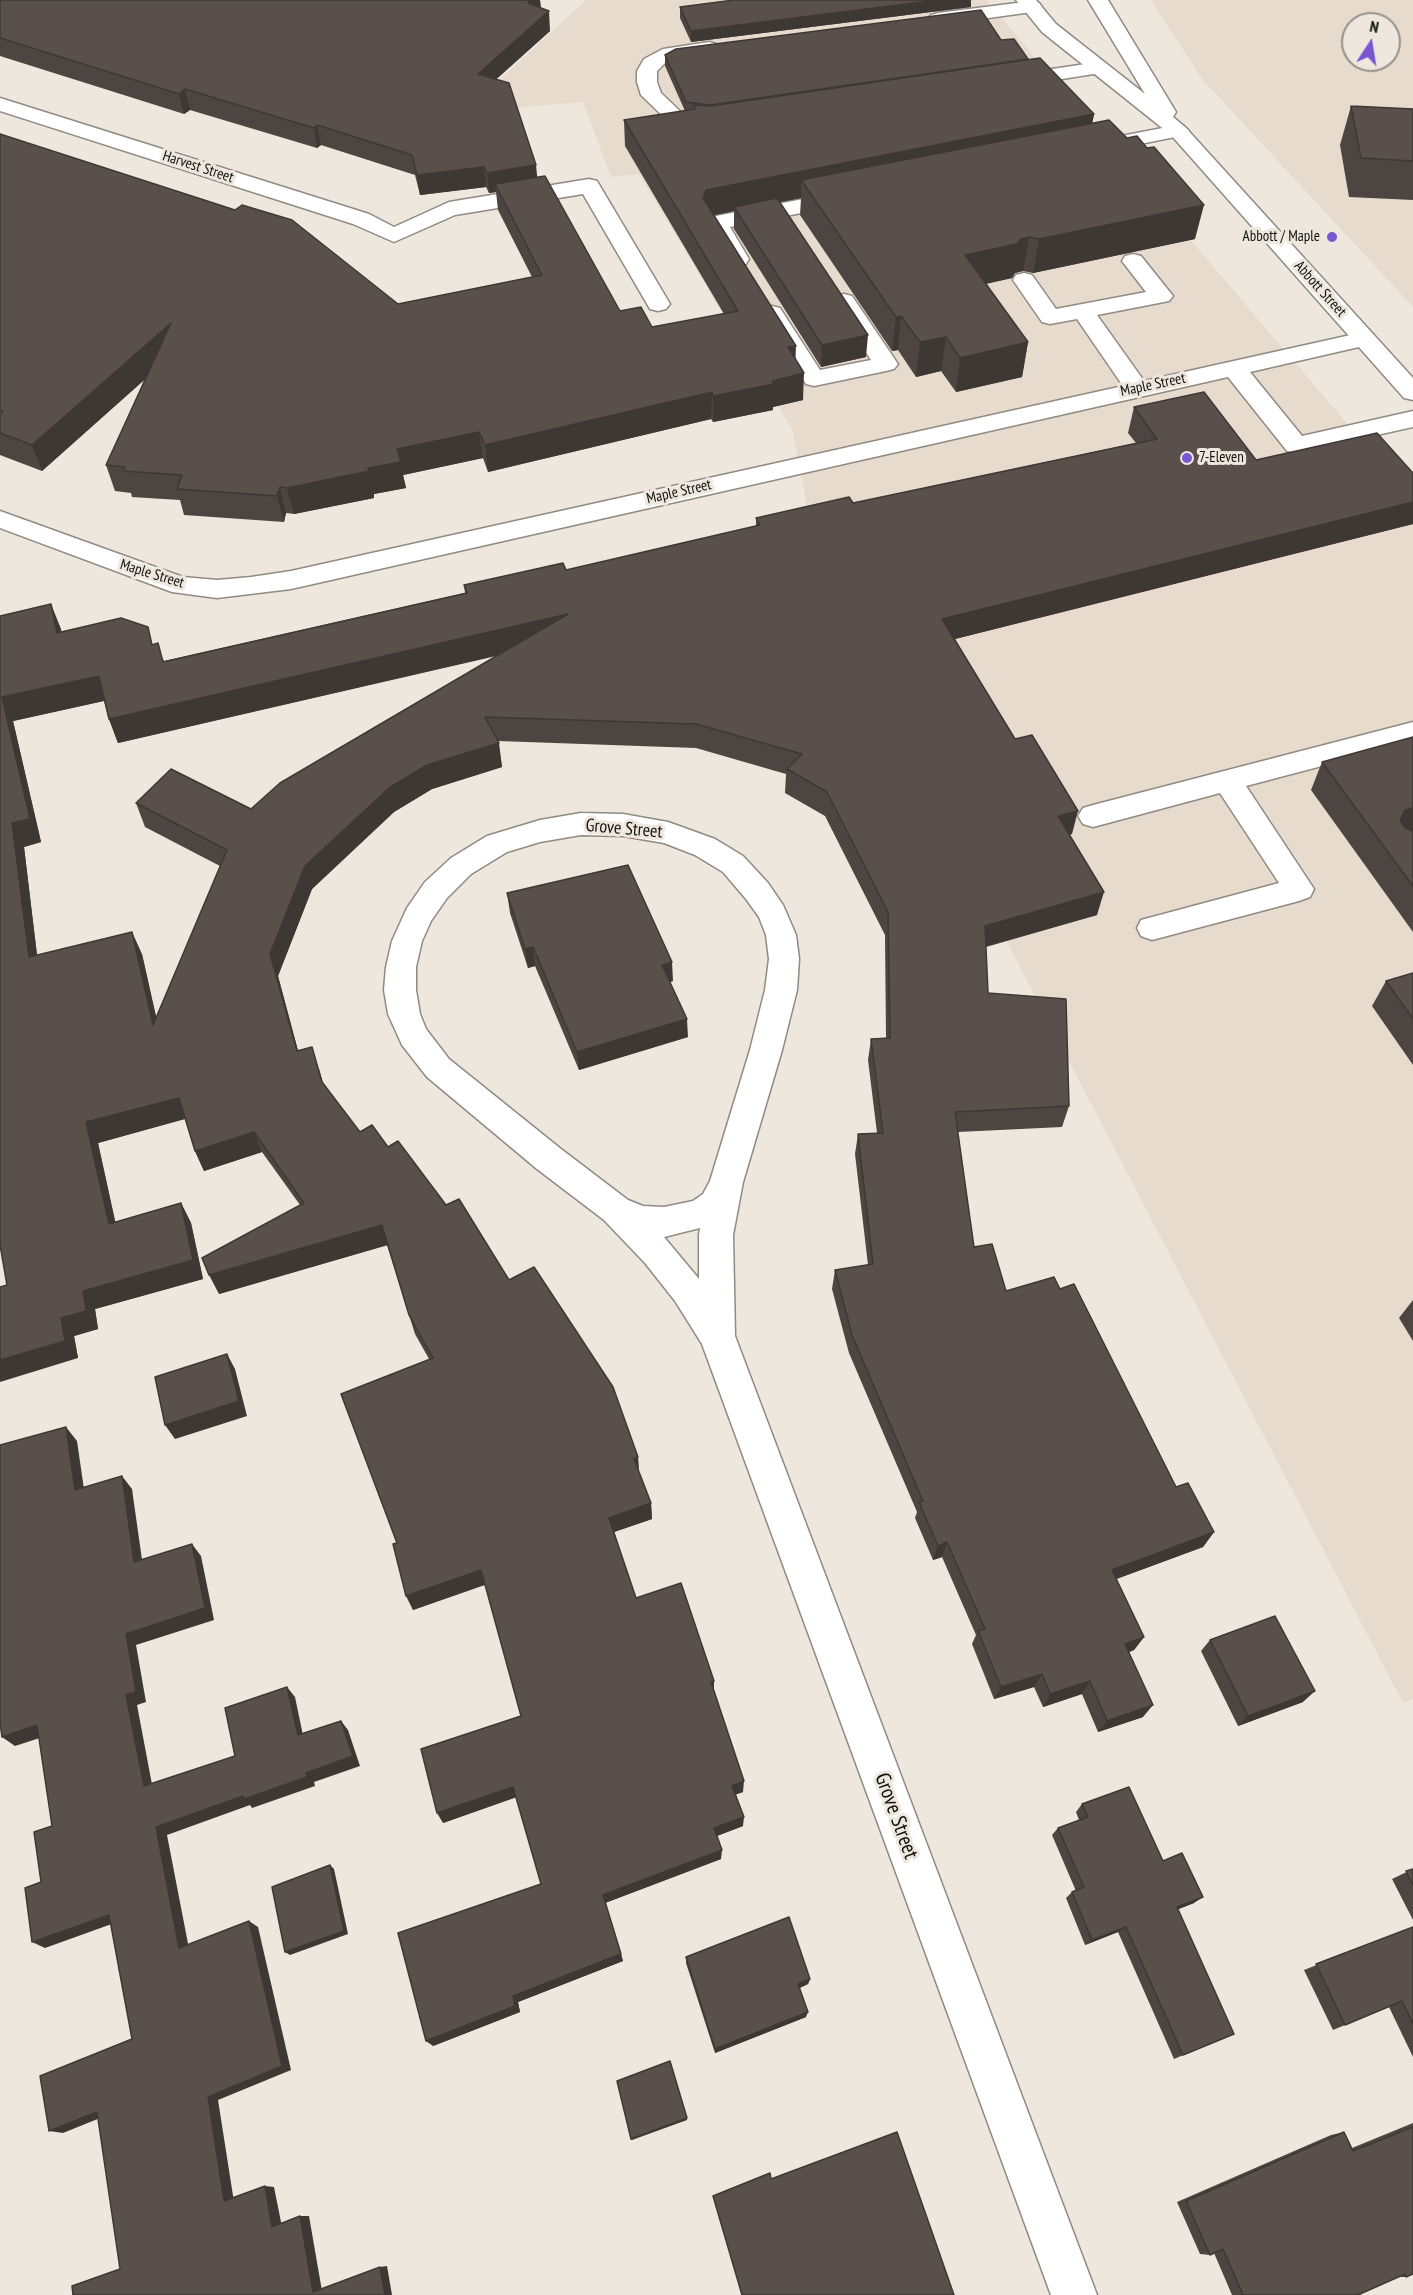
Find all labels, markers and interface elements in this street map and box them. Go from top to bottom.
north arrow [1341,12,1401,72]
text: N [1368,16,1381,37]
street label: Harvest Street [160,147,236,187]
place label: Abbott / Maple [1243,228,1320,246]
marker: Abbott / Maple [1325,230,1339,244]
street label: Abbott Street [1290,257,1350,321]
street label: Maple Street [1119,369,1187,401]
place label: 7-Eleven [1199,449,1244,467]
marker: 7-Eleven [1180,451,1194,465]
street label: Maple Street [645,476,713,508]
street label: Maple Street [118,556,186,592]
street label: Grove Street [585,815,663,843]
street label: Grove Street [869,1770,923,1862]

